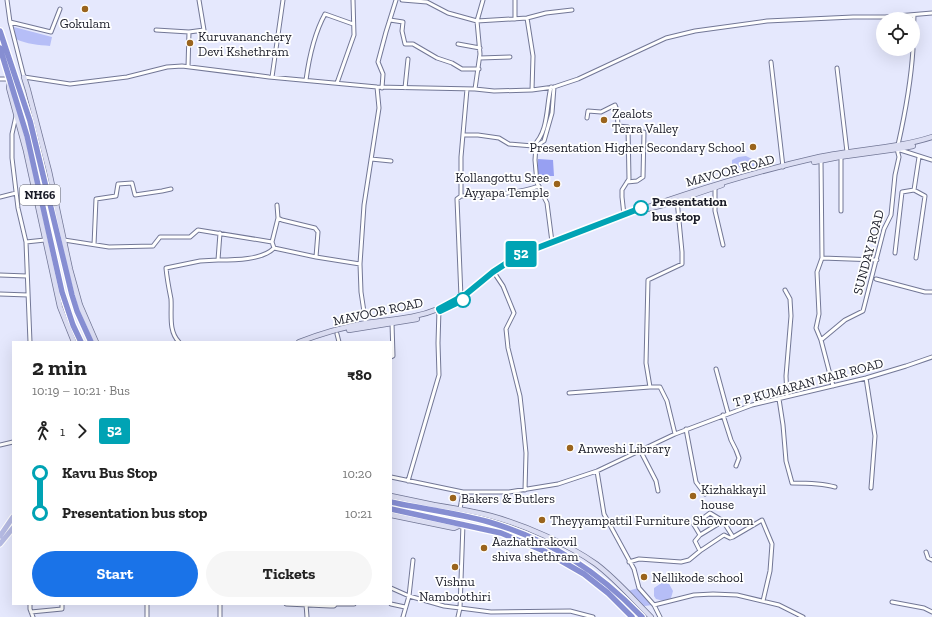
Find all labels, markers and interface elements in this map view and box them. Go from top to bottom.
marker: Gokulam [80,4,90,14]
map controls [876,12,920,56]
button: locate [876,12,920,56]
place label: Gokulam [60,16,111,31]
place label: Kuruvananchery Devi Kshethram [198,29,292,59]
marker: Kuruvananchery Devi Kshethram [185,38,195,48]
place label: Zealots Terra Valley [612,106,679,136]
marker: Zealots Terra Valley [599,115,609,125]
place label: Presentation Higher Secondary School [530,140,746,155]
marker: Presentation Higher Secondary School [748,142,758,152]
street label: MAVOOR ROAD [684,151,776,190]
place label: Kollangottu Sree Ayyapa Temple [455,170,549,200]
marker: Kollangottu Sree Ayyapa Temple [552,179,562,189]
road number: NH66 [20,185,60,205]
place label: Presentation bus stop [651,194,727,224]
marker: Presentation bus stop [633,200,649,216]
street label: SUNDAY ROAD [850,208,887,296]
line badge: 52 [503,241,539,267]
text: 52 [514,245,528,262]
unlabelled marker [455,292,471,308]
street label: MAVOOR ROAD [332,295,424,328]
text: 2 min [32,354,87,381]
street label: T P KUMARAN NAIR ROAD [731,355,885,410]
text: ₹80 [347,366,372,384]
text: 10:19 – 10:21 · Bus [32,383,130,398]
icon: walk [32,420,54,442]
icon: forward [71,420,93,442]
text: 52 [107,422,122,439]
text: 1 [60,424,65,439]
place label: Anweshi Library [578,441,671,456]
marker: Anweshi Library [565,443,575,453]
text: Kavu Bus Stop [62,464,157,482]
text: 10:20 [342,466,372,481]
place label: Kizhakkayil house [701,482,766,512]
place label: Bakers & Butlers [461,491,555,506]
marker: Kizhakkayil house [688,491,698,501]
marker: Bakers & Butlers [448,493,458,503]
text: Presentation bus stop [62,504,207,522]
text: 10:21 [345,506,372,521]
place label: Theyyampattil Furniture Showroom [550,513,754,528]
marker: Theyyampattil Furniture Showroom [537,515,547,525]
place label: Aazhathrakovil shiva shethram [492,534,579,564]
marker: Aazhathrakovil shiva shethram [479,543,489,553]
button: Start [32,551,198,597]
button: Tickets [206,551,372,597]
marker: Vishnu Namboothiri [450,562,460,572]
place label: Nellikode school [652,570,744,585]
marker: Nellikode school [639,572,649,582]
place label: Vishnu Namboothiri [419,574,491,604]

